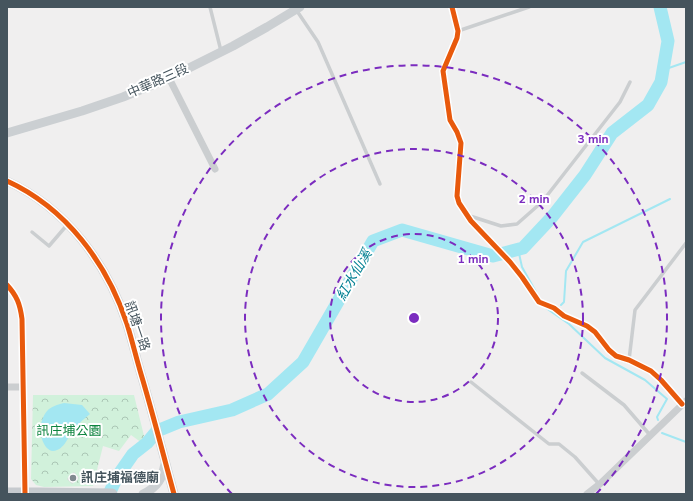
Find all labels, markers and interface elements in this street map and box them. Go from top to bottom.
street label: 中華路三段 [125,60,191,102]
text: 3 min [577,131,609,147]
text: 2 min [518,191,550,207]
water label: 紅水仙溪 [332,244,377,304]
text: 1 min [457,251,489,267]
street label: 訊塘一路 [120,298,154,354]
centre of rings [407,311,421,325]
park label: 訊庄埔公園 [36,422,102,440]
place label: 訊庄埔福德廟 [81,469,159,487]
marker: 訊庄埔福德廟 [68,473,78,483]

